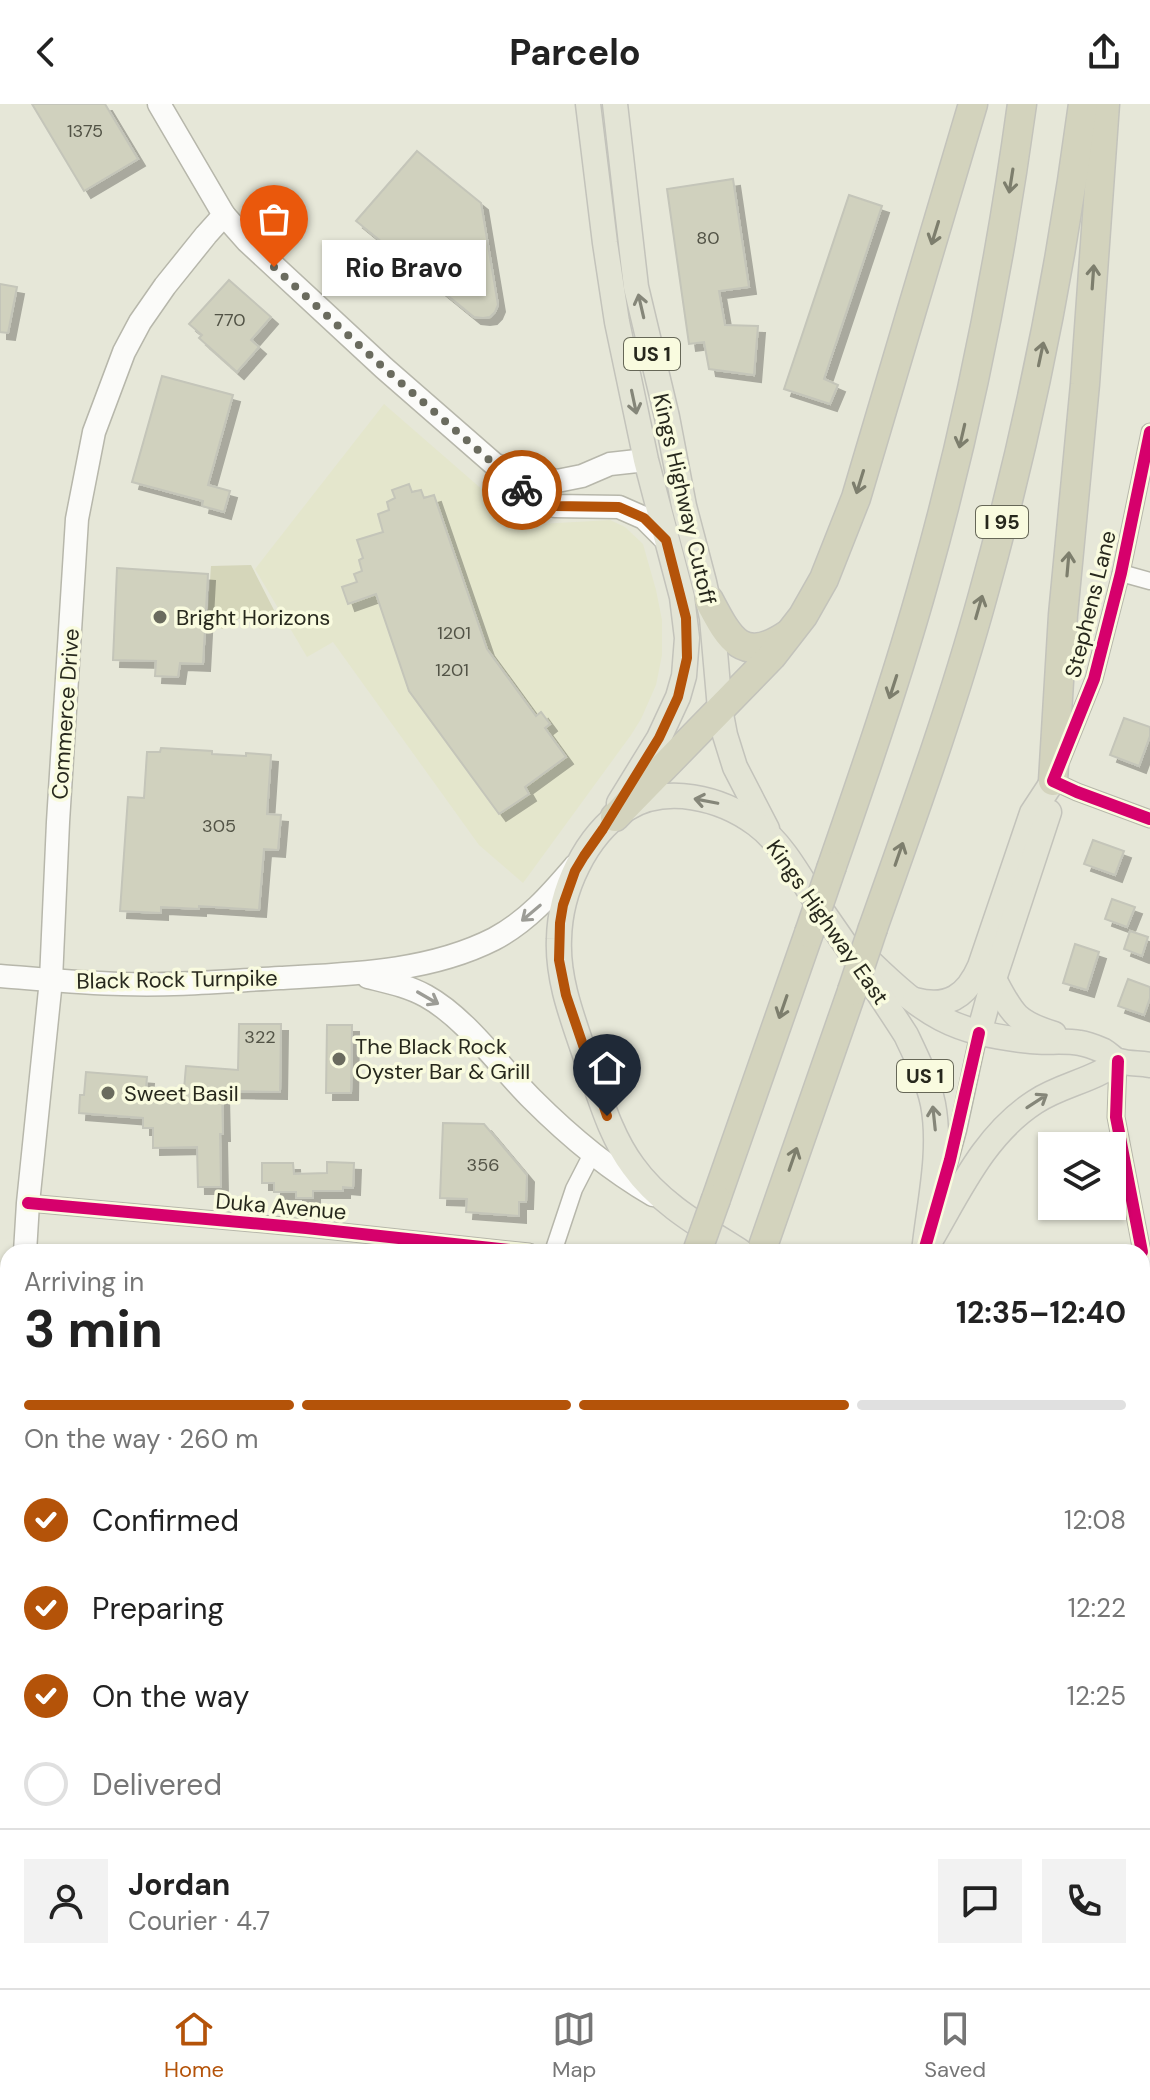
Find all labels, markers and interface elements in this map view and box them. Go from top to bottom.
text: Parcelo [509,29,641,76]
icon: back [24,30,68,74]
icon: share [1082,30,1126,74]
house number: 1375 [67,119,103,143]
one-way arrow [1003,168,1018,193]
pin [240,185,308,267]
icon: bag [252,197,296,241]
one-way arrow [927,219,942,245]
house number: 80 [696,226,720,250]
callout: Rio Bravo [322,239,486,295]
text: Rio Bravo [345,251,463,285]
one-way arrow [1086,264,1101,291]
one-way arrow [633,293,648,319]
house number: 770 [214,308,246,332]
road number: US 1 [624,338,680,370]
one-way arrow [1034,342,1049,368]
one-way arrow [627,389,642,415]
street label: Kings Highway Cutoff [646,391,723,608]
one-way arrow [953,423,968,449]
courier [482,450,562,530]
icon: bike [500,468,544,512]
one-way arrow [852,468,867,494]
road number: I 95 [976,506,1028,538]
street label: Stephens Lane [1058,527,1123,681]
one-way arrow [1061,551,1076,578]
one-way arrow [973,595,987,620]
place label: Bright Horizons [176,603,330,632]
marker: Bright Horizons [151,608,169,626]
house number: 1201 [437,621,471,645]
street label: Commerce Drive [45,628,86,800]
house number: 1201 [435,658,469,682]
one-way arrow [884,674,899,699]
one-way arrow [693,792,719,807]
house number: 305 [202,814,236,838]
street label: Kings Highway East [760,834,895,1010]
one-way arrow [893,842,908,867]
one-way arrow [521,904,542,922]
street label: Black Rock Turnpike [76,963,278,996]
one-way arrow [416,990,439,1006]
one-way arrow [774,994,789,1019]
house number: 322 [244,1025,276,1049]
place label: The Black Rock Oyster Bar & Grill [355,1032,530,1086]
pin [573,1034,641,1116]
icon: home [585,1046,629,1090]
marker: The Black Rock Oyster Bar & Grill [330,1050,348,1068]
road number: US 1 [897,1060,953,1092]
place label: Sweet Basil [124,1079,239,1108]
marker: Sweet Basil [99,1084,117,1102]
one-way arrow [1025,1093,1048,1109]
one-way arrow [926,1105,941,1132]
map controls [1038,1132,1126,1220]
button: layers [1038,1132,1126,1220]
one-way arrow [787,1147,802,1172]
house number: 356 [467,1153,499,1177]
street label: Duka Avenue [214,1186,348,1227]
text: Arriving in [24,1265,144,1299]
text: 12:35–12:40 [956,1293,1126,1332]
text: 3 min [24,1295,163,1363]
text: On the way · 260 m [24,1422,259,1456]
icon: check [24,1498,68,1542]
text: Confirmed [92,1501,239,1540]
text: 12:08 [1064,1503,1126,1537]
icon: check [24,1586,68,1630]
text: Preparing [92,1589,224,1628]
text: 12:22 [1068,1591,1126,1625]
icon: check [24,1674,68,1718]
text: On the way [92,1677,249,1716]
text: 12:25 [1067,1679,1126,1713]
text: Delivered [92,1765,222,1804]
button: person [24,1859,108,1943]
button: chat [938,1859,1022,1943]
button: phone [1042,1859,1126,1943]
text: Jordan [128,1865,230,1904]
text: Courier · 4.7 [128,1904,270,1938]
tab: Home [164,2007,224,2084]
tab: Map [552,2007,596,2084]
tab: Saved [924,2007,986,2084]

